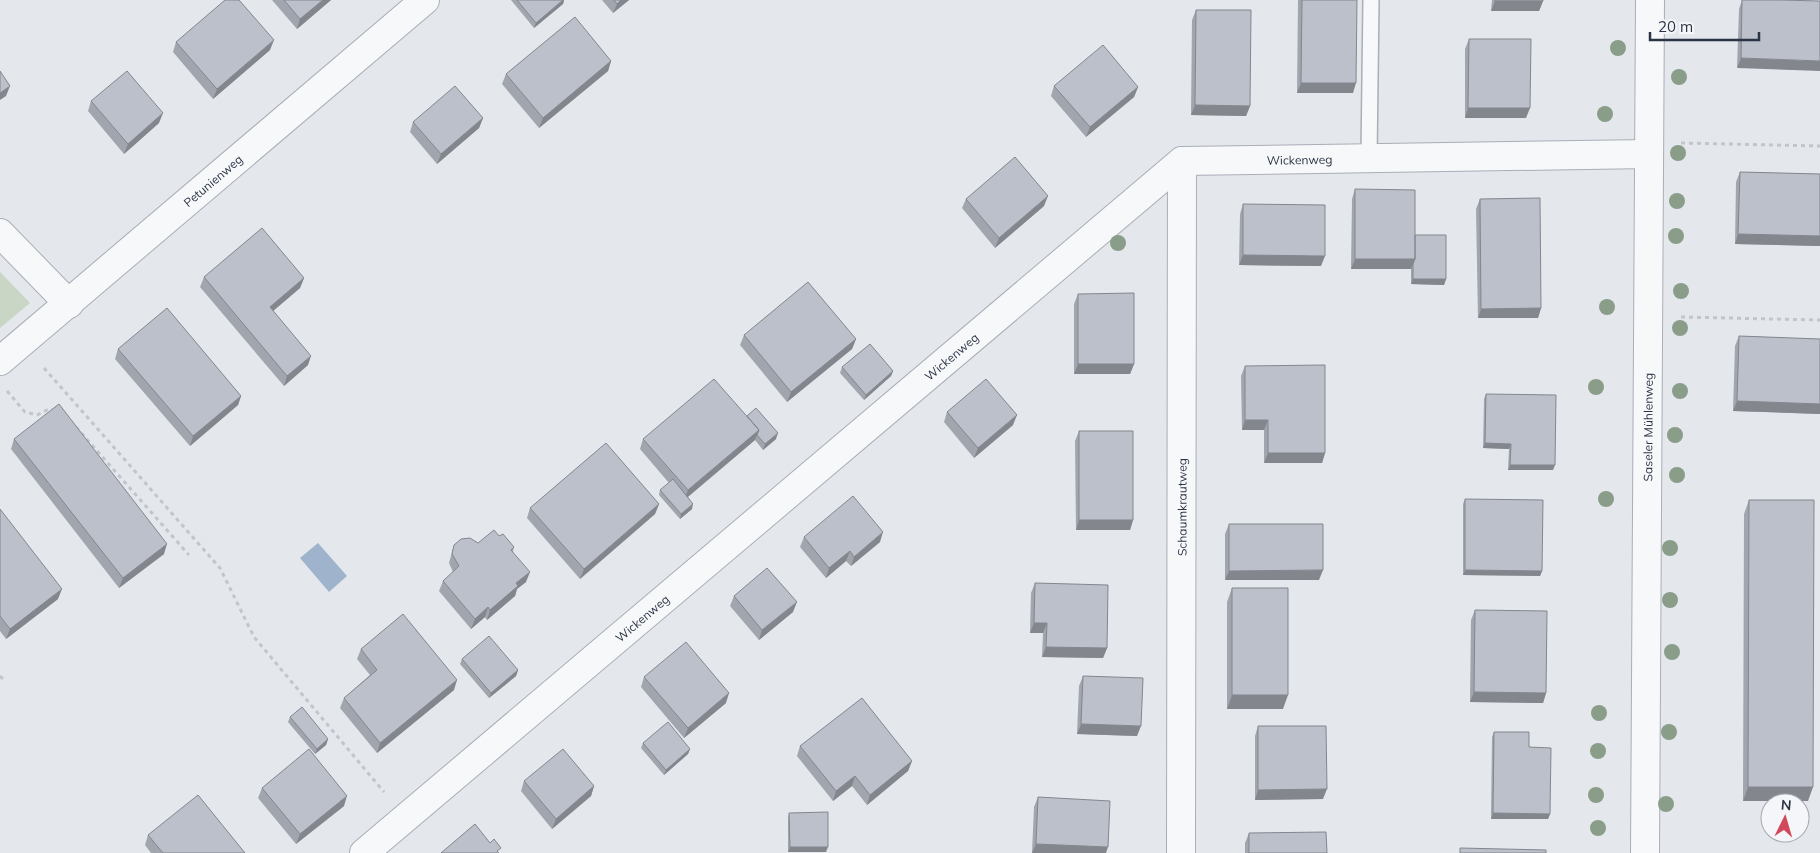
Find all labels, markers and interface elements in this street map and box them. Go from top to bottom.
scale bar [1650,10,1759,42]
text: 20 m [1658,17,1693,36]
street label: Petunienweg [180,151,245,210]
street label: Wickenweg [1267,151,1333,167]
street label: Wickenweg [921,329,981,383]
street label: Saseler Mühlenweg [1640,373,1655,481]
street label: Schaumkrautweg [1174,458,1189,556]
street label: Wickenweg [612,591,672,645]
north arrow [1760,793,1810,843]
text: N [1780,796,1792,814]

